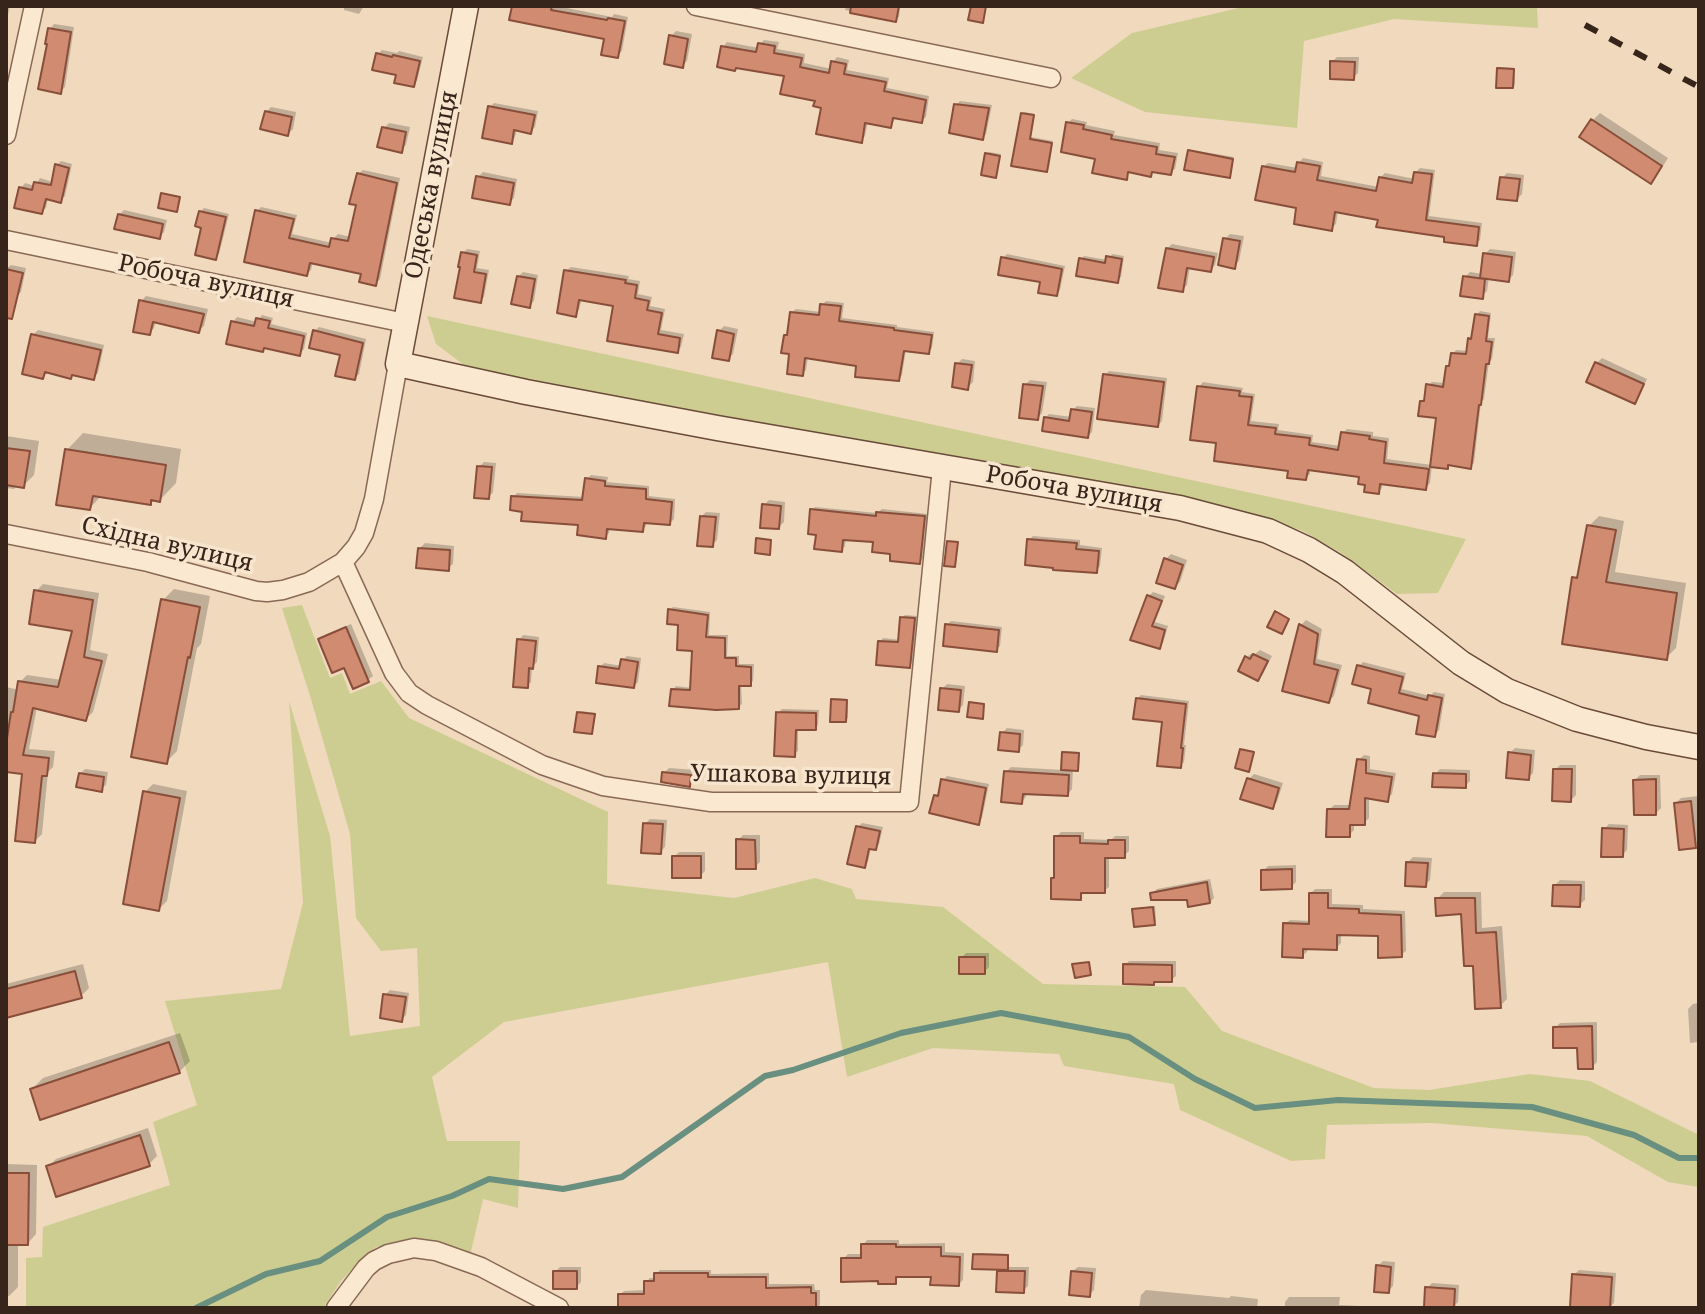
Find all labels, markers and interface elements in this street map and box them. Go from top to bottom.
street label: Одеська вулиця [400,88,464,282]
street label: Робоча вулиця [116,249,296,315]
street label: Робоча вулиця [983,460,1165,520]
street label: Східна вулиця [78,511,256,579]
street label: Ушакова вулиця [690,760,892,792]

